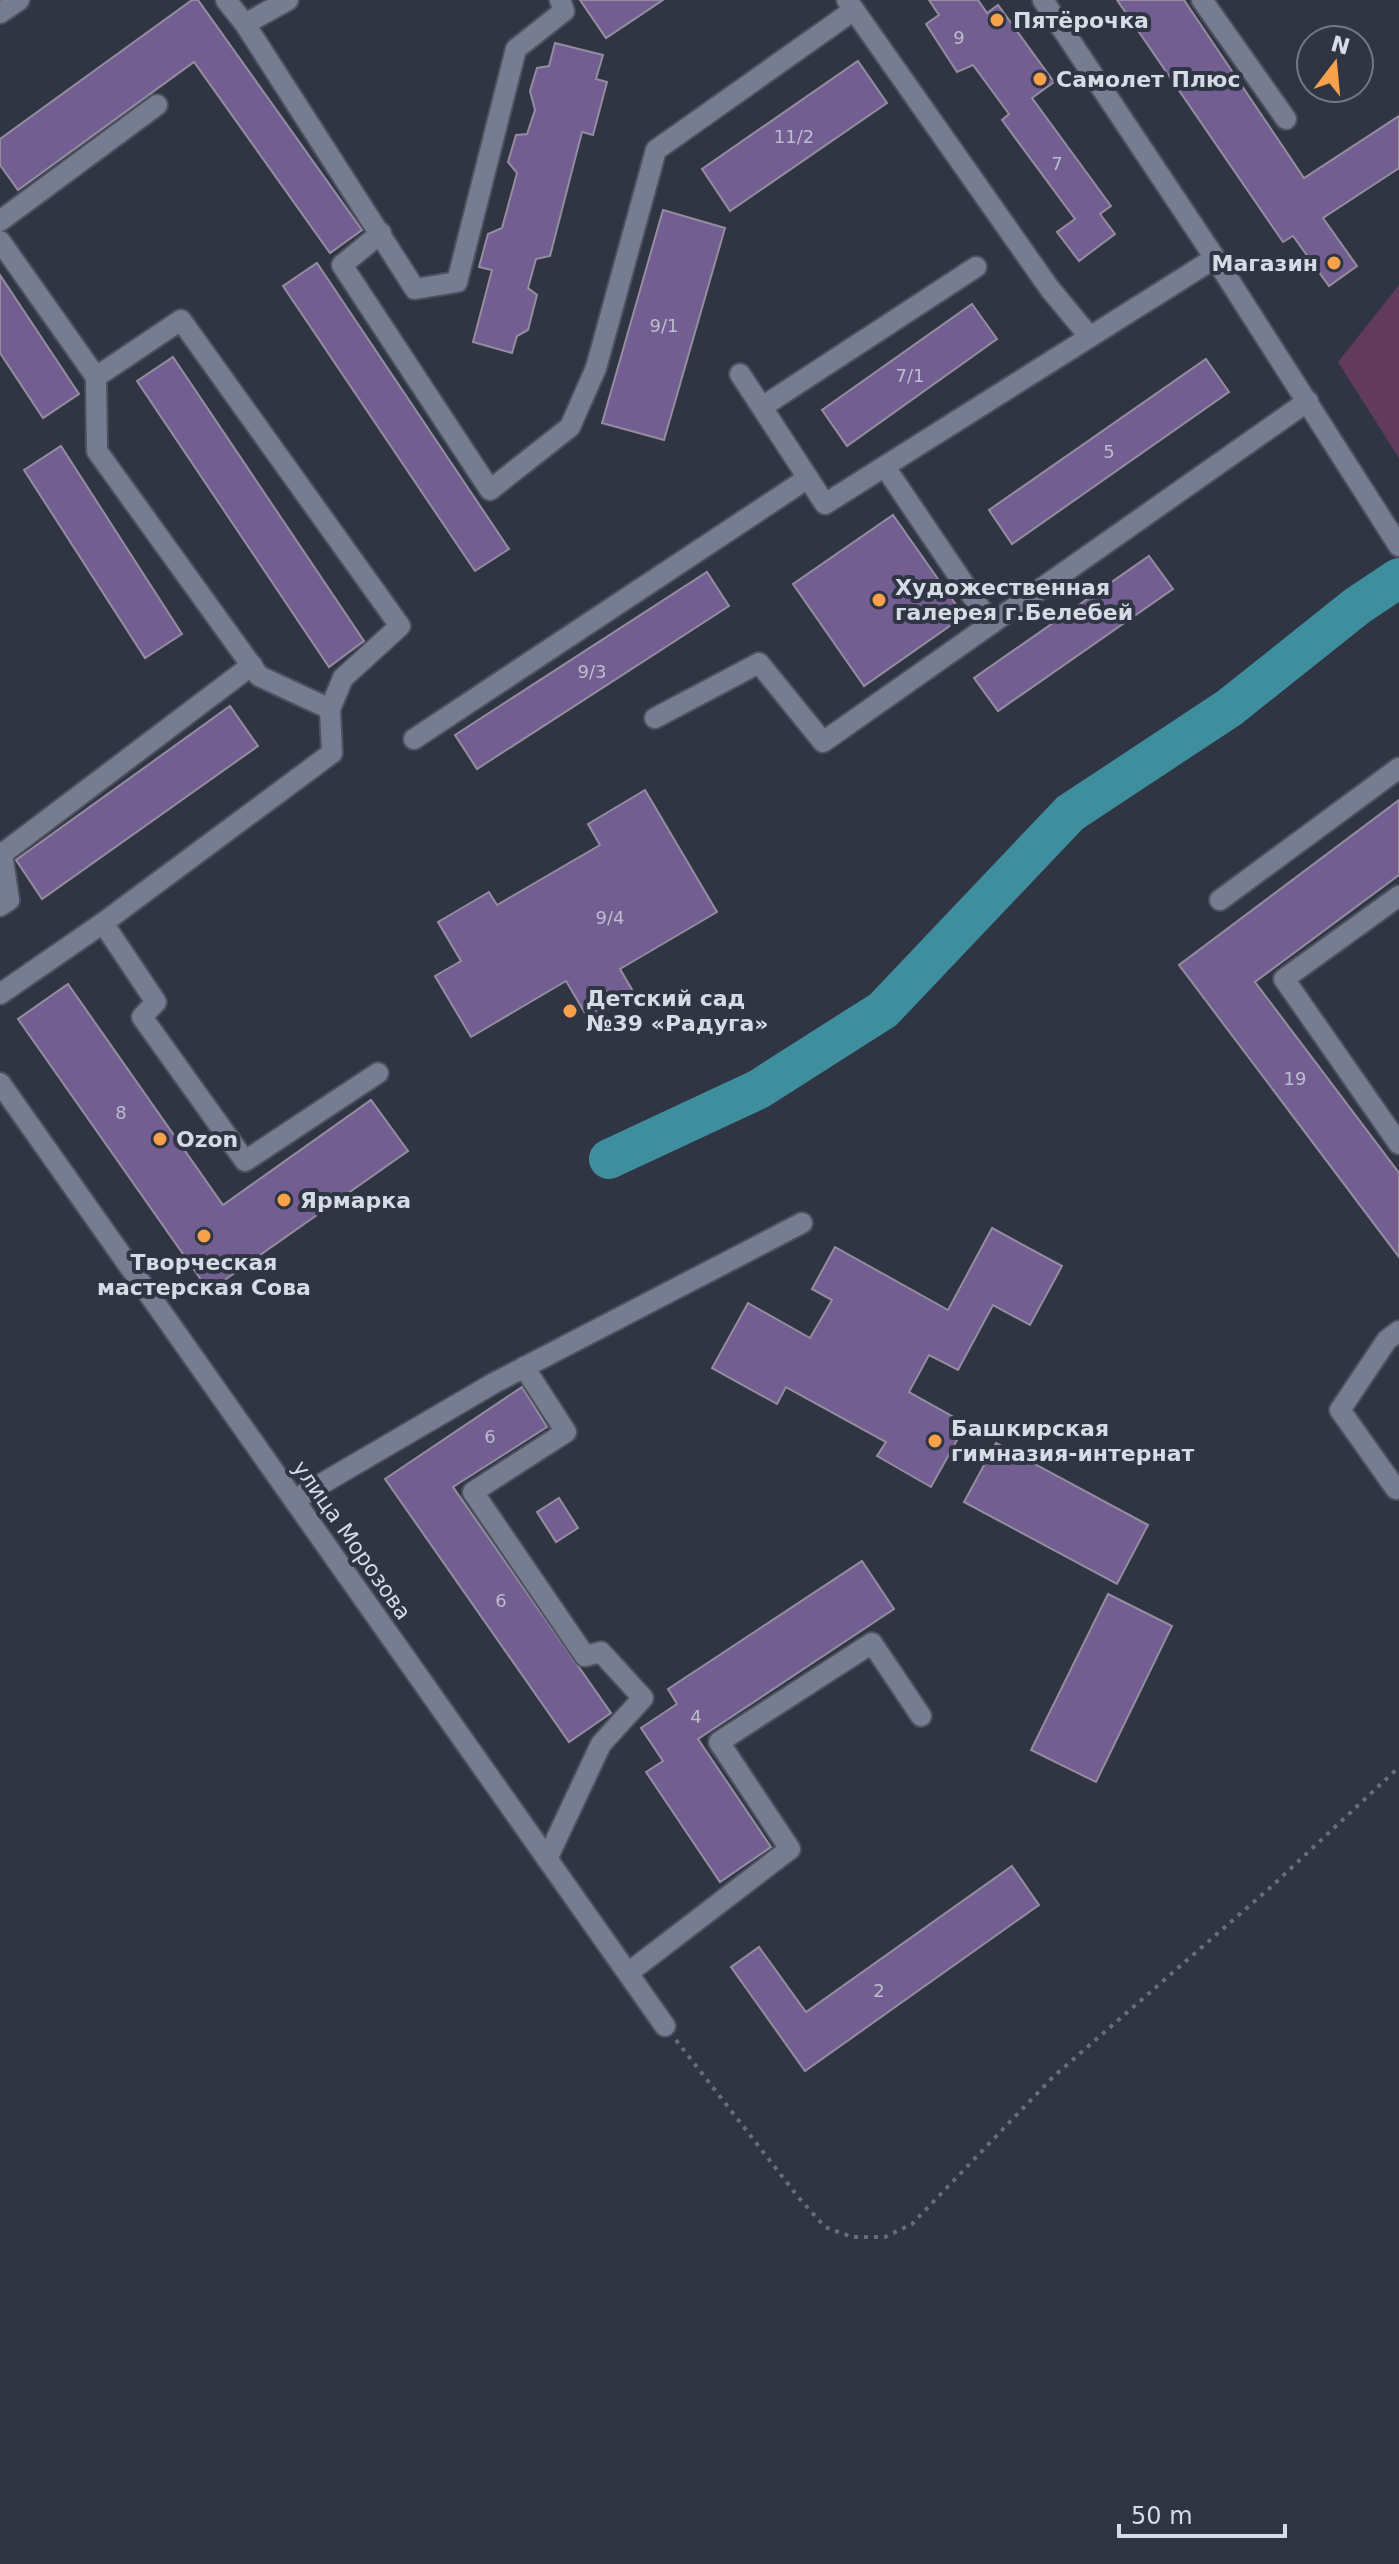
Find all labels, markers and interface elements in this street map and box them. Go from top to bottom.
place label: Пятёрочка [1013,8,1149,33]
marker: Пятёрочка [988,11,1006,29]
north arrow [1295,24,1375,104]
house number: 9 [953,27,965,48]
text: N [1328,31,1353,60]
place label: Самолет Плюс [1056,67,1241,92]
marker: Самолет Плюс [1031,70,1049,88]
house number: 11/2 [774,126,814,147]
house number: 7 [1051,153,1063,174]
place label: Магазин [1212,251,1318,276]
marker: Магазин [1325,254,1343,272]
house number: 9/1 [650,315,678,336]
house number: 7/1 [896,365,924,386]
house number: 5 [1103,441,1115,462]
place label: Художественная галерея г.Белебей [895,575,1133,625]
marker: Художественная галерея г.Белебей [870,591,888,609]
house number: 9/3 [578,661,606,682]
house number: 9/4 [596,907,624,928]
place label: Детский сад №39 «Радуга» [586,986,769,1036]
marker: Детский сад №39 «Радуга» [561,1002,579,1020]
house number: 19 [1284,1068,1306,1089]
house number: 8 [115,1102,127,1123]
place label: Ozon [176,1127,238,1152]
marker: Ozon [151,1130,169,1148]
place label: Ярмарка [300,1188,411,1213]
marker: Ярмарка [275,1191,293,1209]
marker: Творческая мастерская Сова [195,1227,213,1245]
place label: Творческая мастерская Сова [97,1250,311,1300]
place label: Башкирская гимназия-интернат [951,1416,1194,1466]
house number: 6 [484,1426,496,1447]
marker: Башкирская гимназия-интернат [926,1432,944,1450]
street label: улица Морозова [288,1456,416,1624]
house number: 6 [495,1590,507,1611]
house number: 4 [690,1706,702,1727]
house number: 2 [873,1980,885,2001]
scale bar [1119,2488,1285,2538]
text: 50 m [1131,2502,1193,2530]

